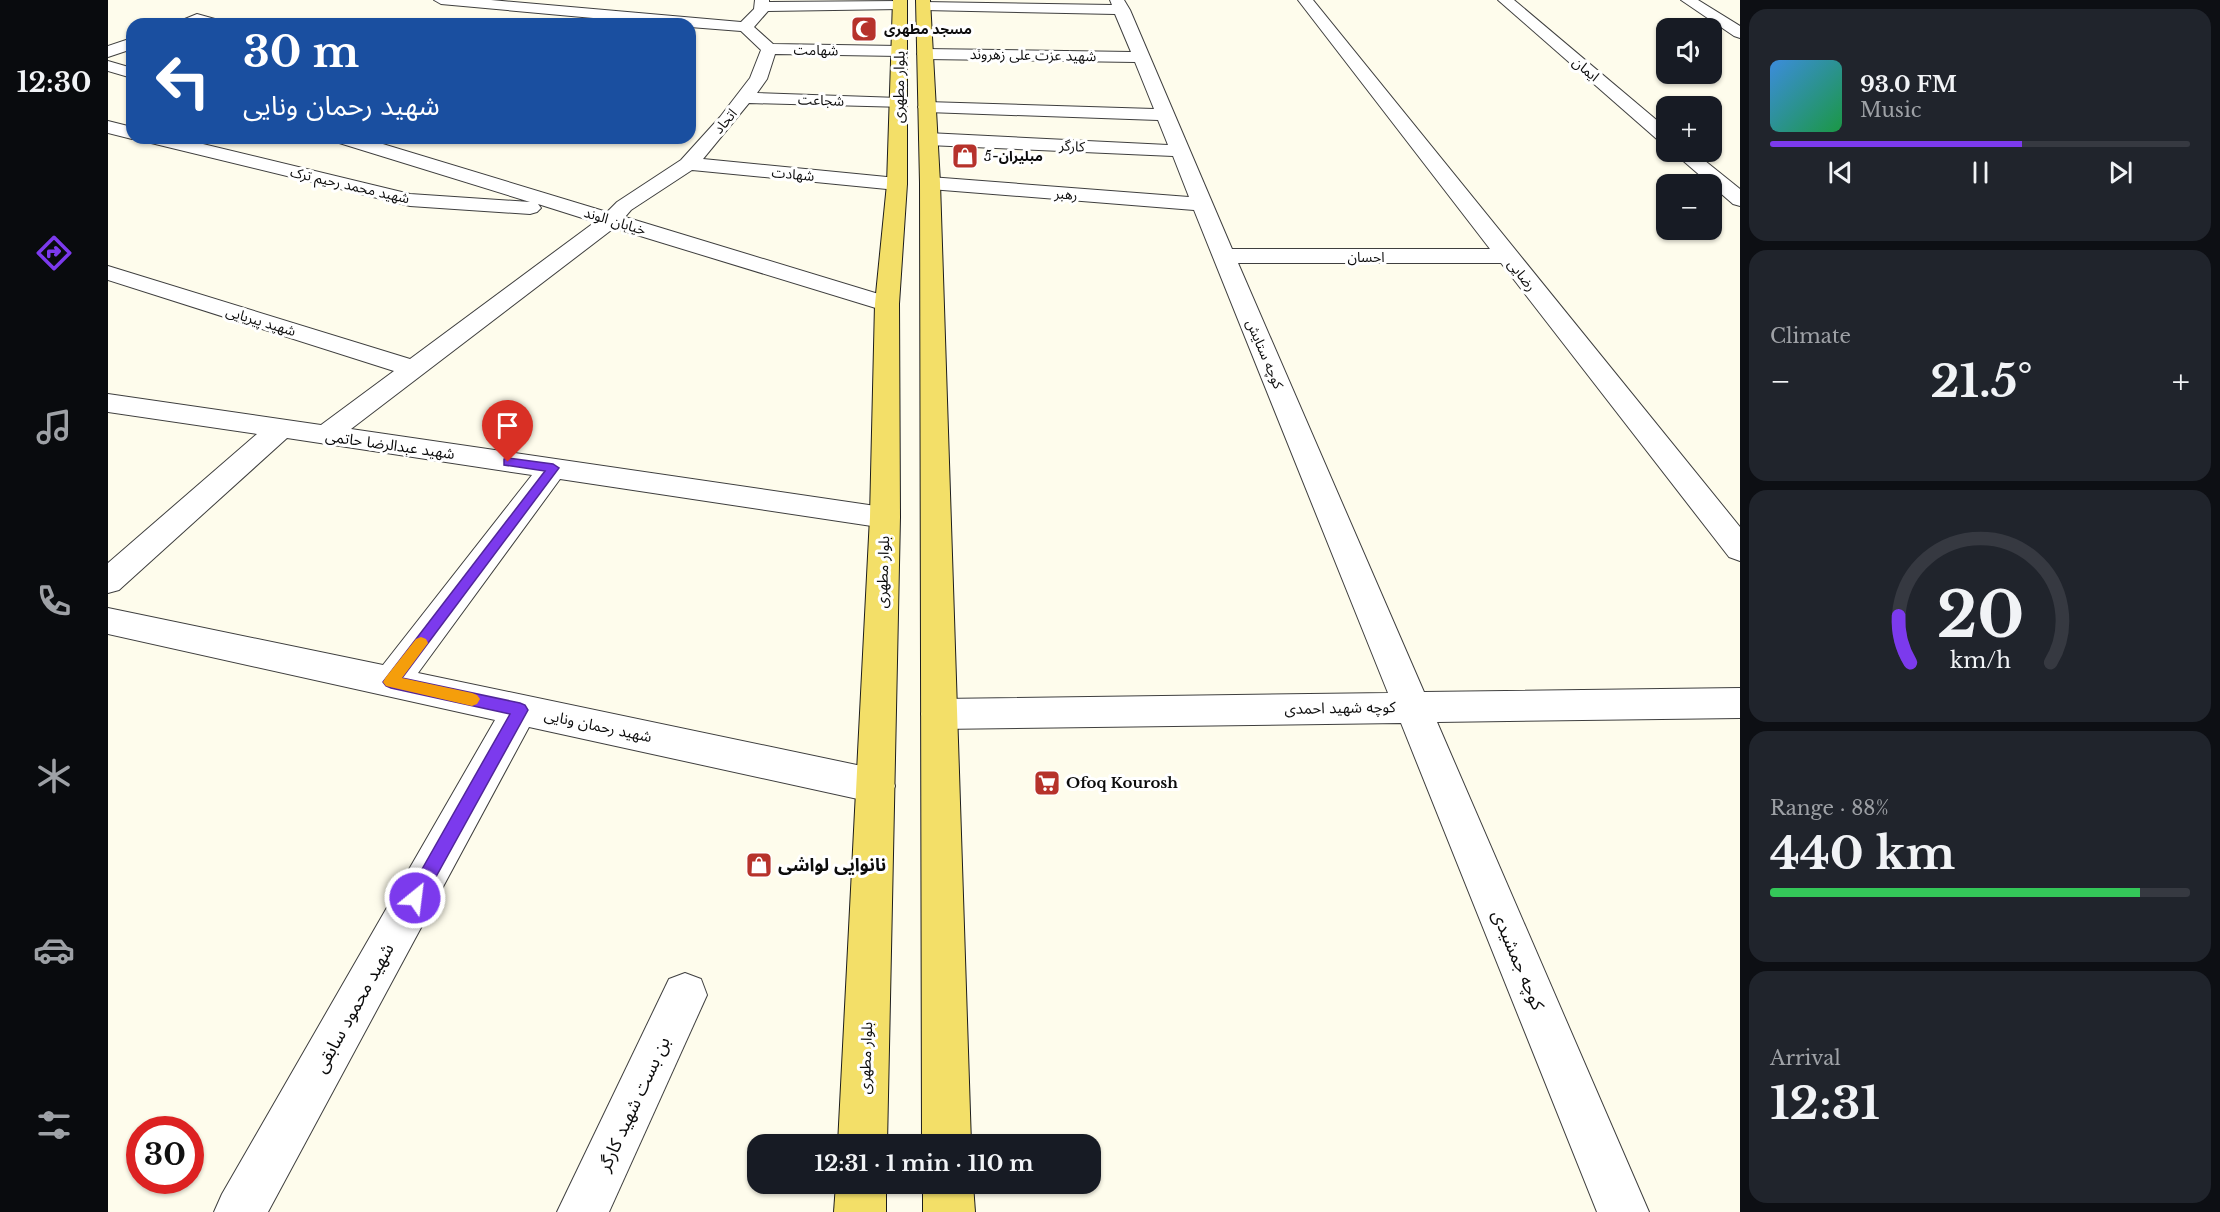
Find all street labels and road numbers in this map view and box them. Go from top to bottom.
street label: شهامت [793,41,839,59]
street label: شهید عزت علی زهروند [970,45,1096,65]
street label: بلوار مطهری [888,51,909,123]
street label: ایمان [1569,53,1603,85]
street label: شجاعت [798,90,844,110]
street label: اتحاد [709,105,741,137]
street label: کارگر [1058,136,1086,156]
street label: شهید محمد رحیم ترک [288,163,411,209]
street label: شهادت [771,163,815,185]
street label: رهبر [1053,184,1078,204]
street label: خیابان الوند [582,203,648,239]
street label: احسان [1347,248,1385,266]
street label: رضایی [1504,255,1540,295]
street label: شهید پیریایی [224,302,298,341]
street label: کوچه ستایش [1241,317,1288,392]
street label: شهید عبدالرضا حاتمی [324,426,456,463]
street label: بلوار مطهری [872,535,893,609]
street label: کوچه شهید احمدی [1284,697,1397,719]
street label: شهید رحمان ونایی [543,705,654,746]
street label: کوچه جمشیدی [1487,907,1549,1014]
street label: شهید محمود سابقی [309,939,399,1077]
street label: بلوار مطهری [855,1021,876,1095]
street label: بن بست شهید کارگر [593,1033,675,1176]

